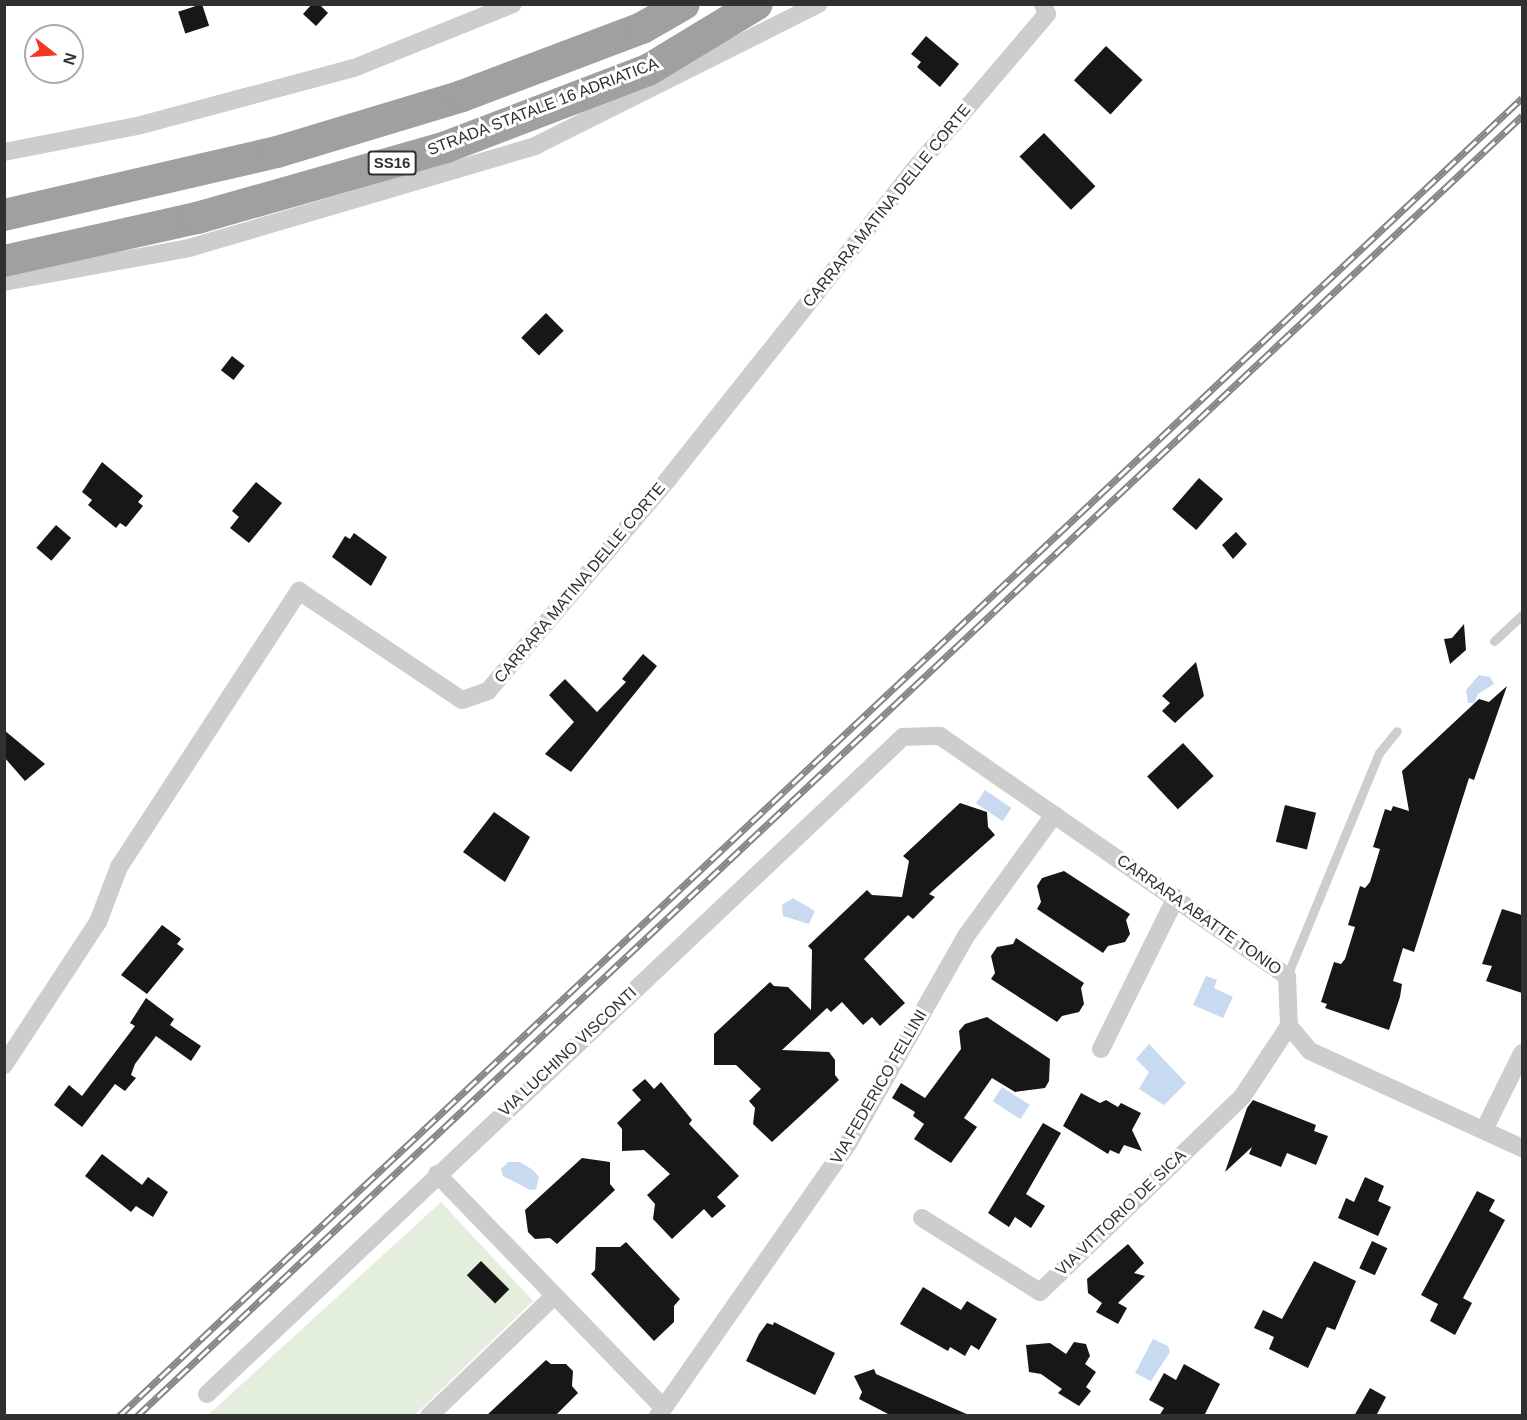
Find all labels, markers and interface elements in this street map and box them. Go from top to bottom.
north arrow [24,24,84,84]
text: N [60,51,80,67]
street label: STRADA STATALE 16 ADRIATICA [424,54,662,160]
street label: CARRARA MATINA DELLE CORTE [799,100,975,312]
road number: SS16 [366,151,418,175]
street label: CARRARA MATINA DELLE CORTE [490,478,670,688]
street label: CARRARA ABATTE TONIO [1112,850,1286,980]
street label: VIA LUCHINO VISCONTI [495,983,641,1121]
street label: VIA FEDERICO FELLINI [827,1006,931,1168]
street label: VIA VITTORIO DE SICA [1052,1146,1190,1280]

